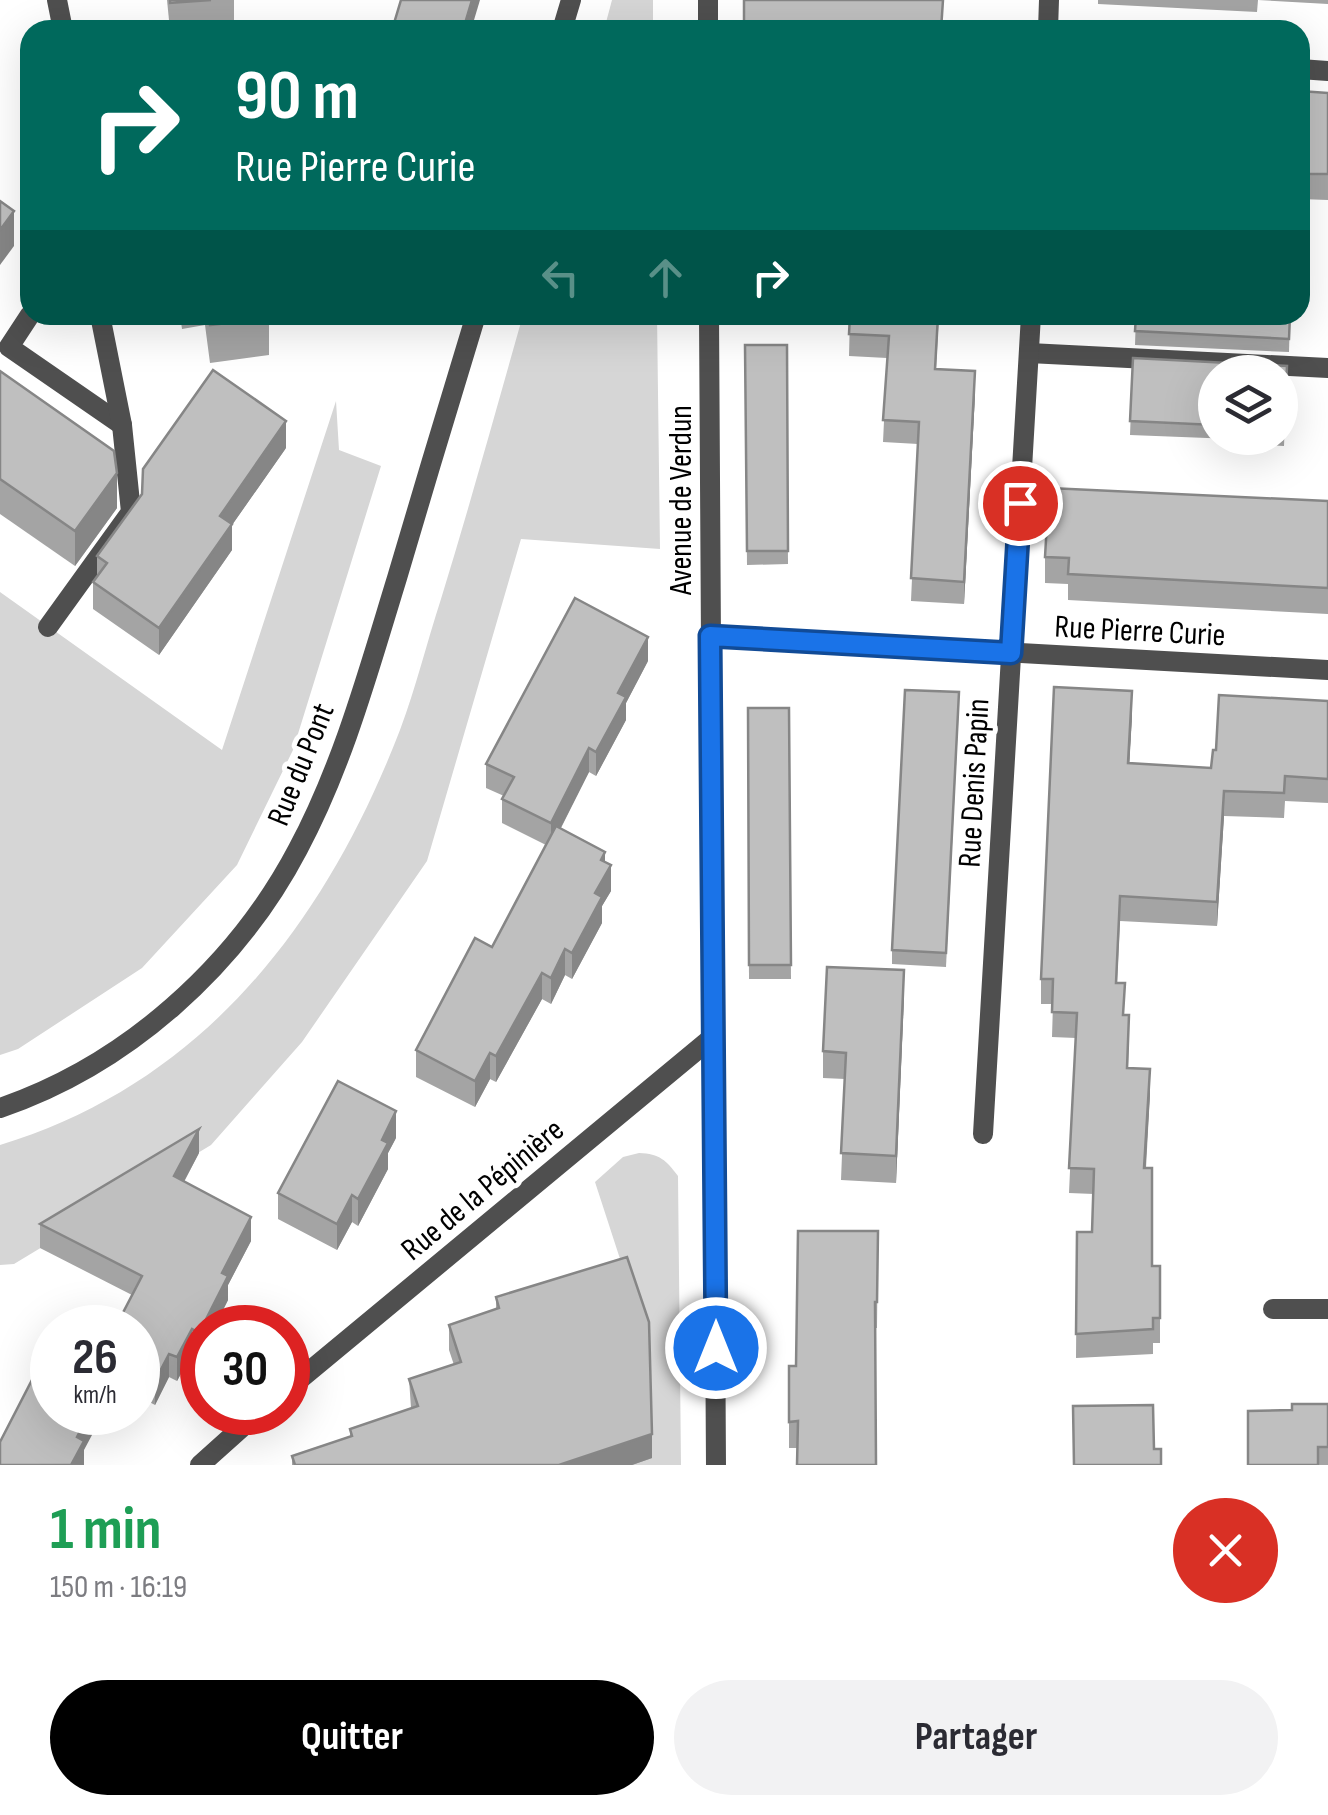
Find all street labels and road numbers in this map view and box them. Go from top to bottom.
street label: Avenue de Verdun [662,405,701,596]
street label: Rue Pierre Curie [1054,608,1226,655]
street label: Rue du Pont [259,698,344,831]
street label: Rue Denis Papin [951,698,998,869]
street label: Rue de la Pépinière [394,1111,572,1269]

